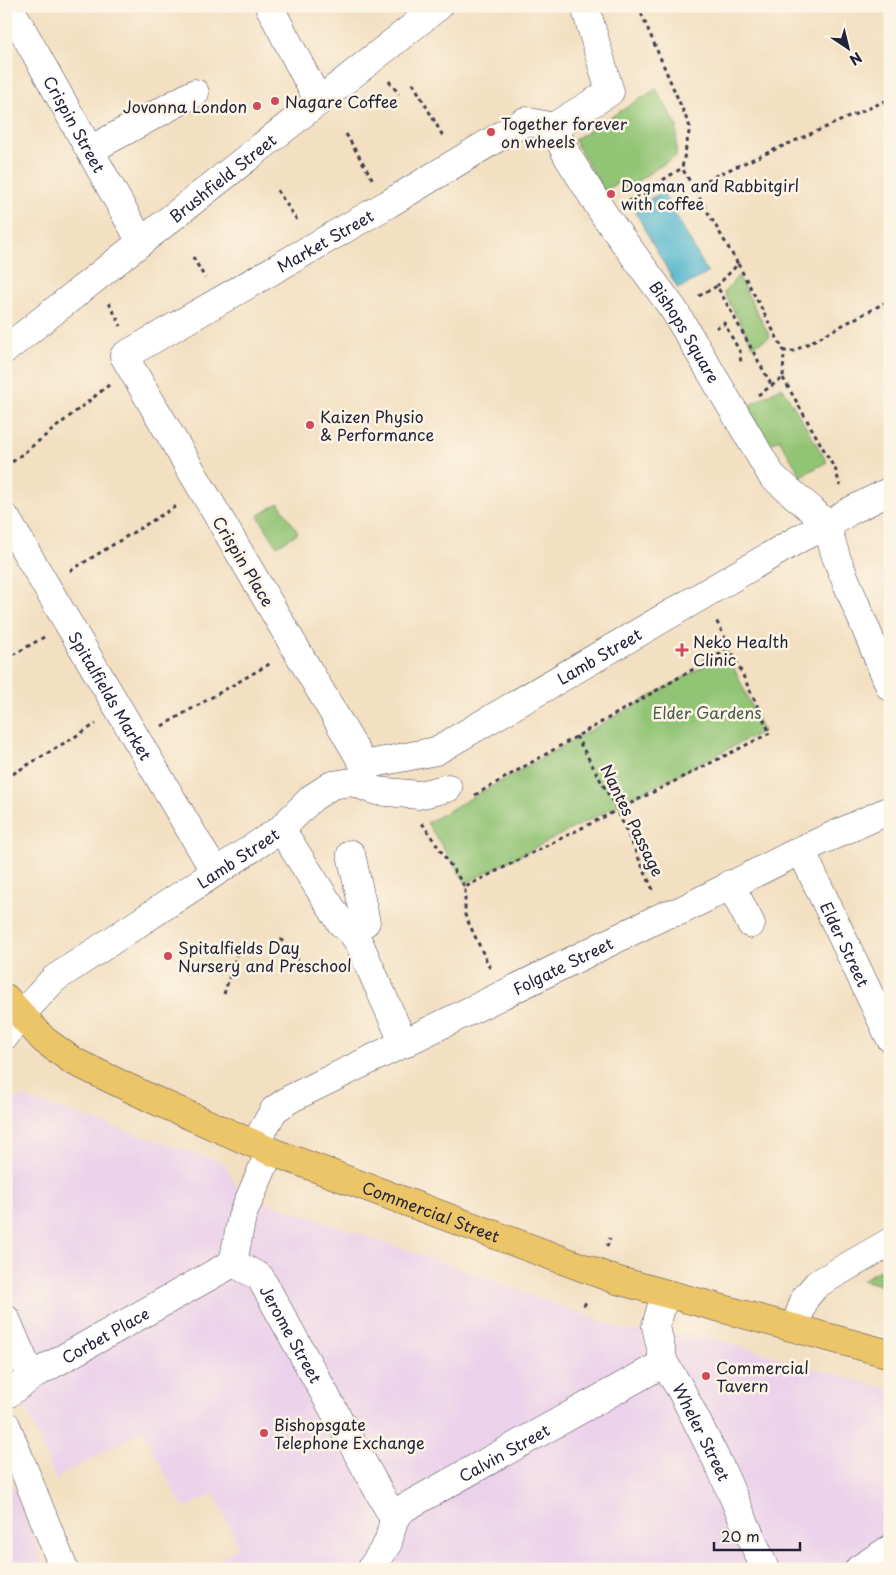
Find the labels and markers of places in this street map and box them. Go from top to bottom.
place label: Nagare Coffee [285,89,398,113]
place label: Jovonna London [123,94,247,118]
marker: Nagare Coffee [269,95,281,107]
marker: Jovonna London [251,100,263,112]
place label: Together forever on wheels [501,111,628,153]
marker: Together forever on wheels [485,126,497,138]
place label: Dogman and Rabbitgirl with coffee [621,173,799,215]
marker: Dogman and Rabbitgirl with coffee [605,188,617,200]
place label: Kaizen Physio & Performance [320,404,434,446]
marker: Kaizen Physio & Performance [304,419,316,431]
place label: Neko Health Clinic [693,629,788,671]
marker: Neko Health Clinic [675,643,689,657]
place label: Spitalfields Day Nursery and Preschool [178,935,352,977]
marker: Spitalfields Day Nursery and Preschool [162,950,174,962]
place label: Commercial Tavern [716,1355,809,1397]
marker: Commercial Tavern [700,1370,712,1382]
place label: Bishopsgate Telephone Exchange [274,1412,425,1454]
marker: Bishopsgate Telephone Exchange [258,1427,270,1439]

